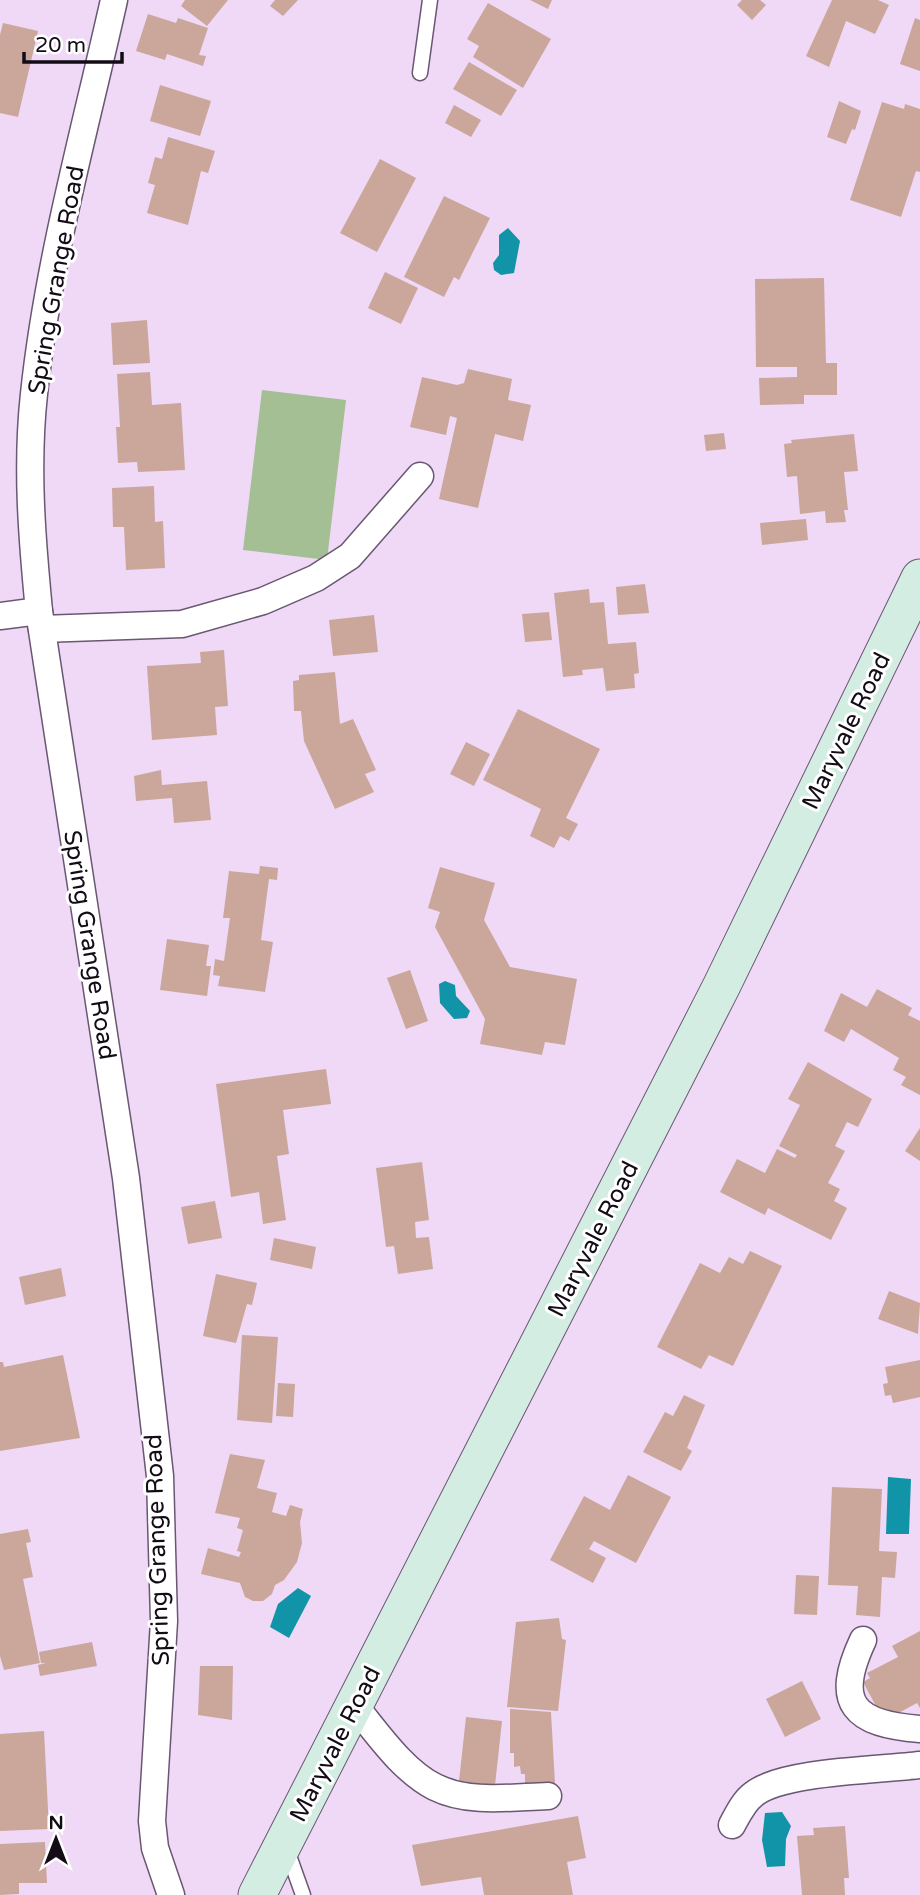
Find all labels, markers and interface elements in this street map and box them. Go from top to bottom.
scale bar [24,21,122,65]
text: 20 m [35,33,86,58]
street label: Spring Grange Road [22,164,91,397]
street label: Maryvale Road [796,648,897,814]
street label: Spring Grange Road [57,828,122,1062]
street label: Maryvale Road [542,1156,645,1322]
street label: Spring Grange Road [139,1434,176,1666]
street label: Maryvale Road [284,1661,387,1827]
north arrow [21,1804,91,1874]
text: N [48,1812,64,1834]

